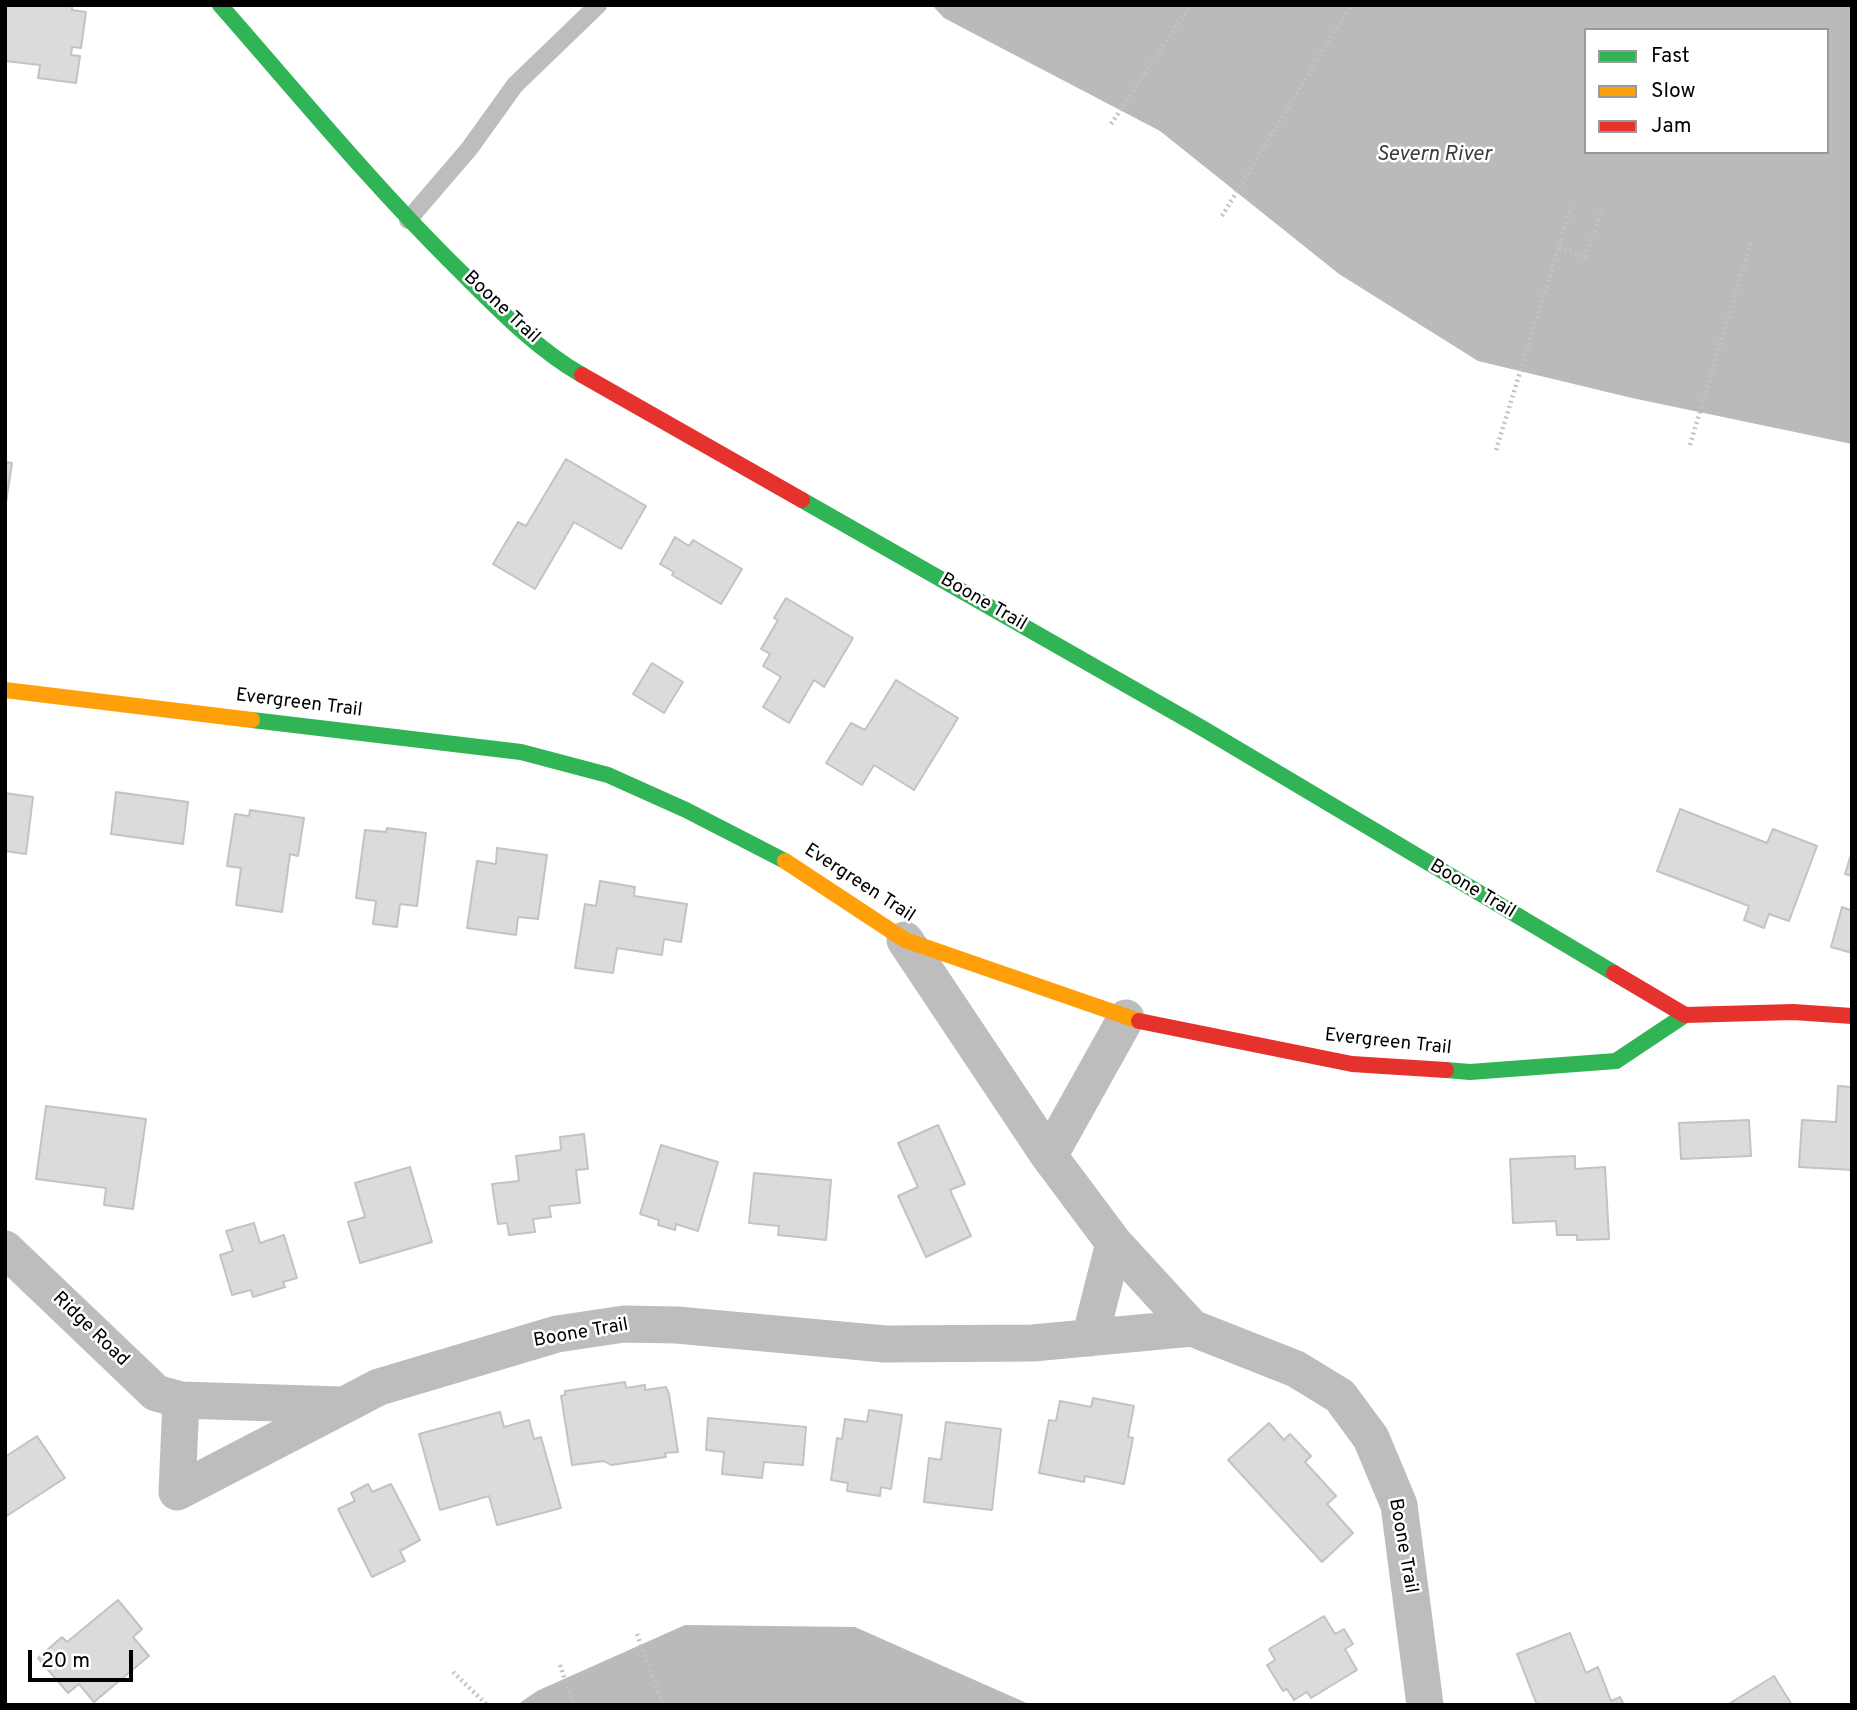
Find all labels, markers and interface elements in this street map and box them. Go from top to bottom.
legend [1584,28,1829,154]
text: Fast [1651,43,1690,70]
text: Slow [1651,78,1696,105]
text: Jam [1651,113,1692,140]
water label: Severn River [1376,143,1492,169]
street label: Boone Trail [458,267,544,349]
street label: Boone Trail [936,569,1030,637]
street label: Evergreen Trail [234,685,364,723]
street label: Evergreen Trail [799,840,919,928]
street label: Boone Trail [1425,856,1519,924]
street label: Evergreen Trail [1323,1025,1453,1061]
street label: Ridge Road [47,1288,133,1372]
street label: Boone Trail [532,1314,630,1354]
street label: Boone Trail [1382,1497,1422,1595]
scale bar [32,1636,136,1680]
text: 20 m [41,1648,90,1675]

